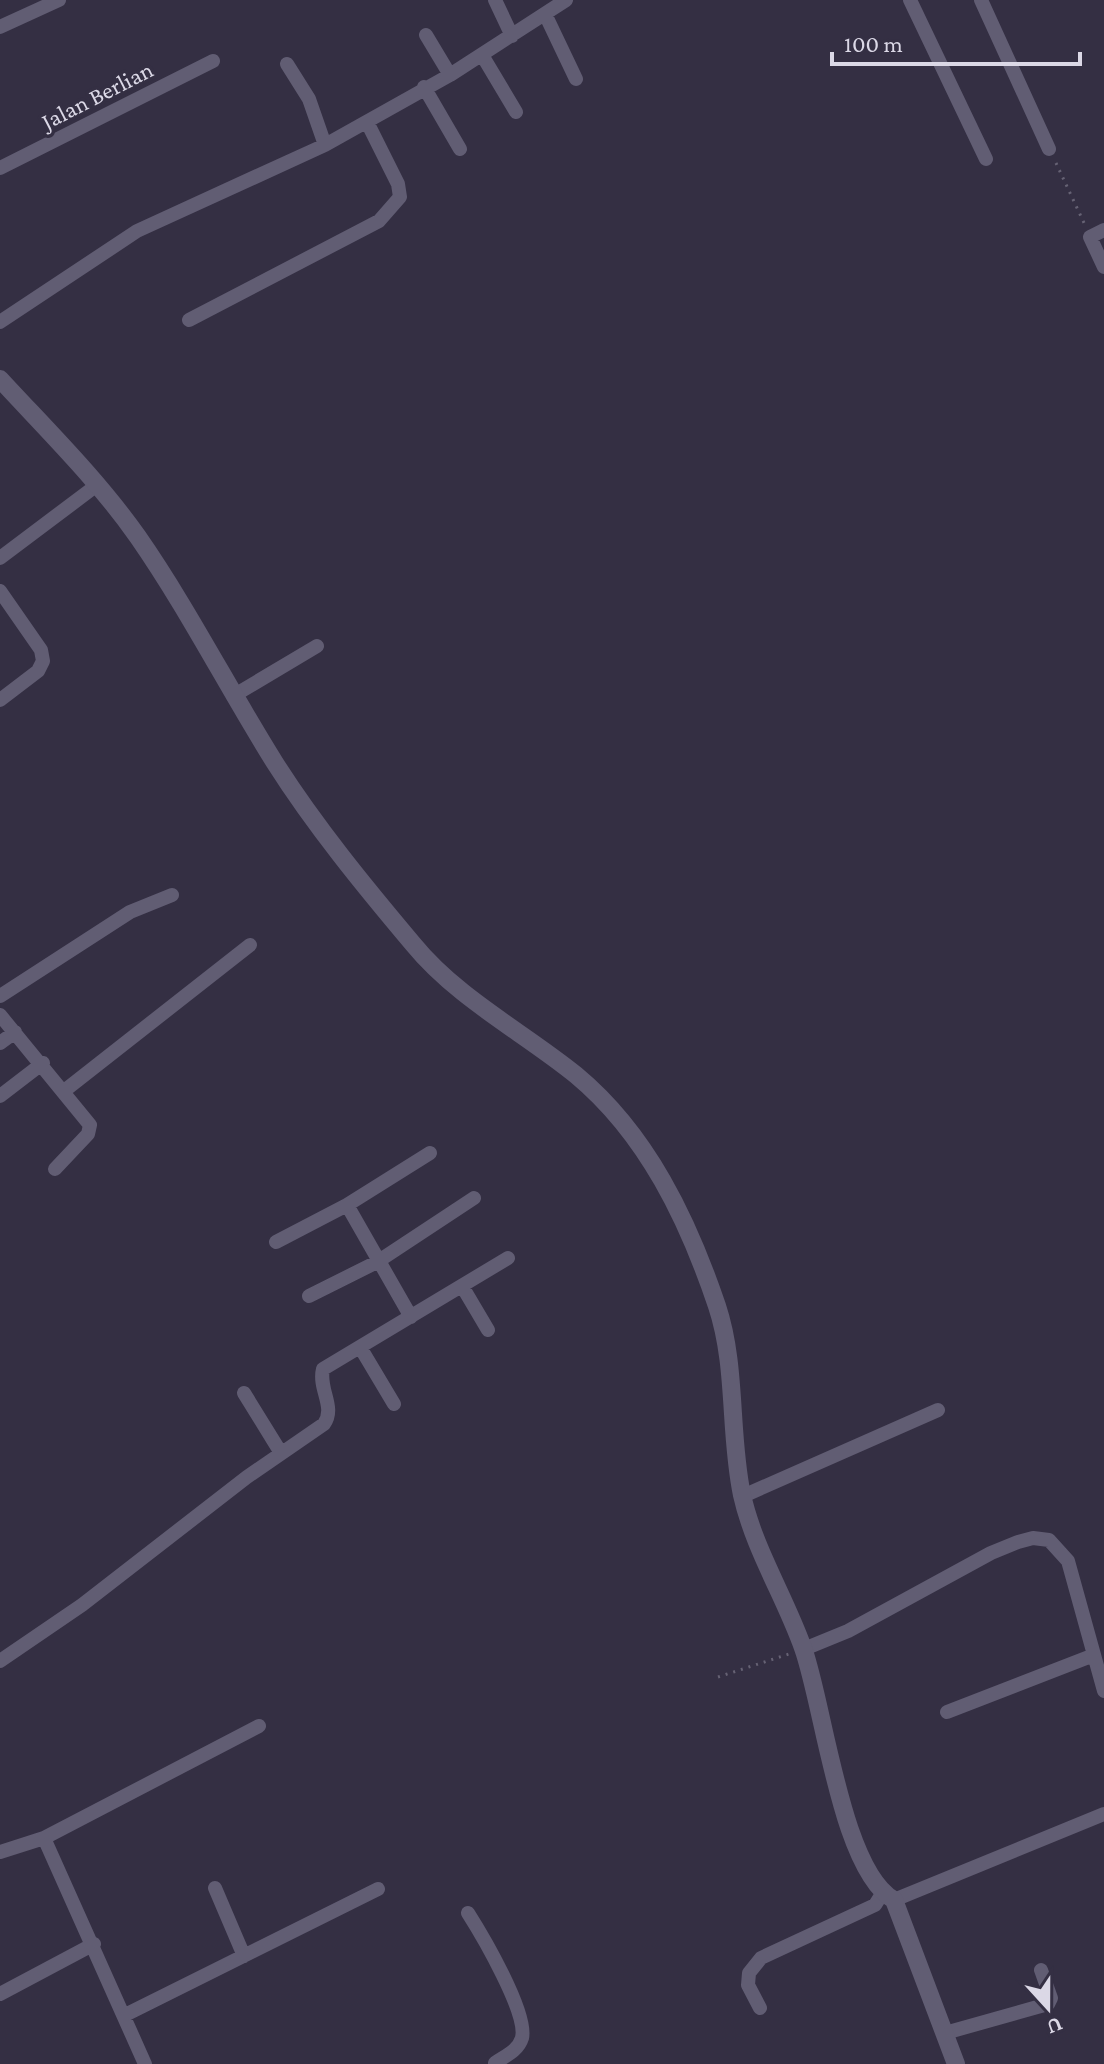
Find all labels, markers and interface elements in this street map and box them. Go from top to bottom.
scale bar [832,16,1080,66]
text: 100 m [844,30,903,57]
street label: Jalan Berlian [35,55,157,136]
north arrow [1008,1968,1088,2048]
text: U [1043,2012,1066,2041]

